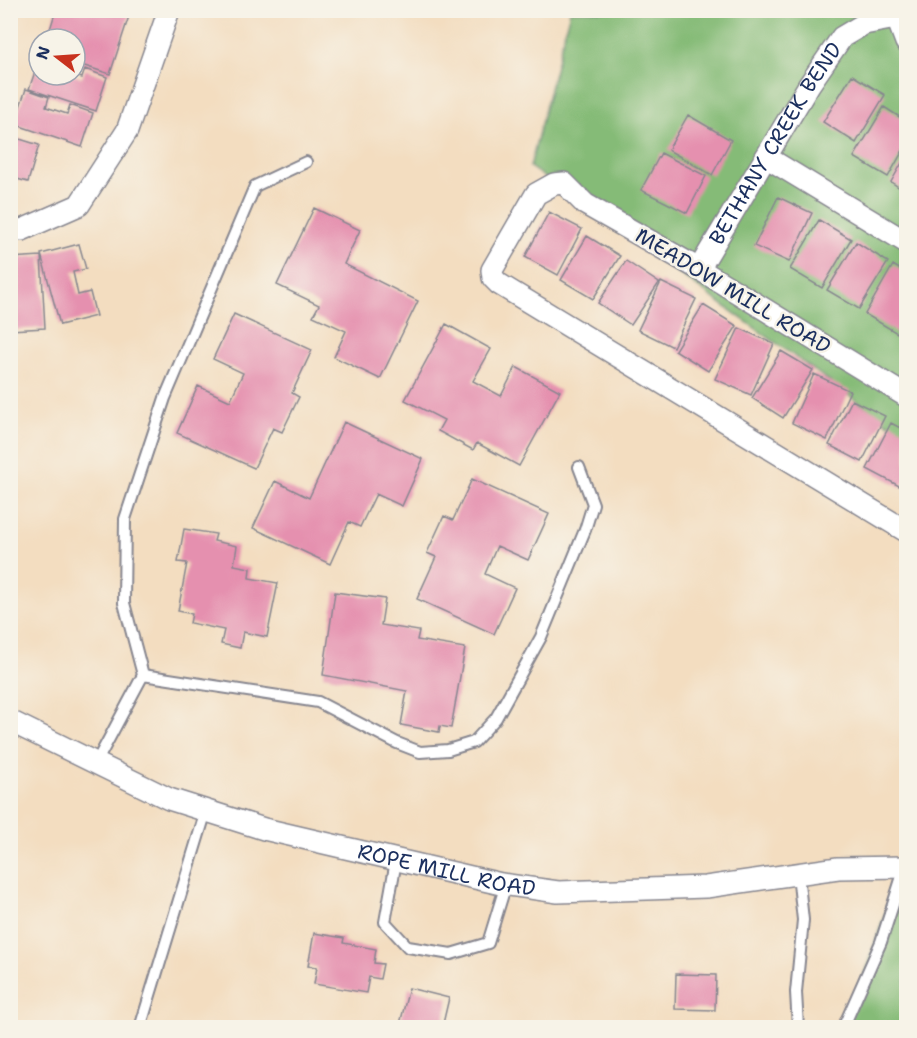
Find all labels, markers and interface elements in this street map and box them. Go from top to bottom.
north arrow [27,27,87,87]
street label: BETHANY CREEK BEND [703,37,848,250]
text: N [31,44,55,62]
street label: MEADOW MILL ROAD [630,222,836,360]
street label: ROPE MILL ROAD [355,837,537,903]

